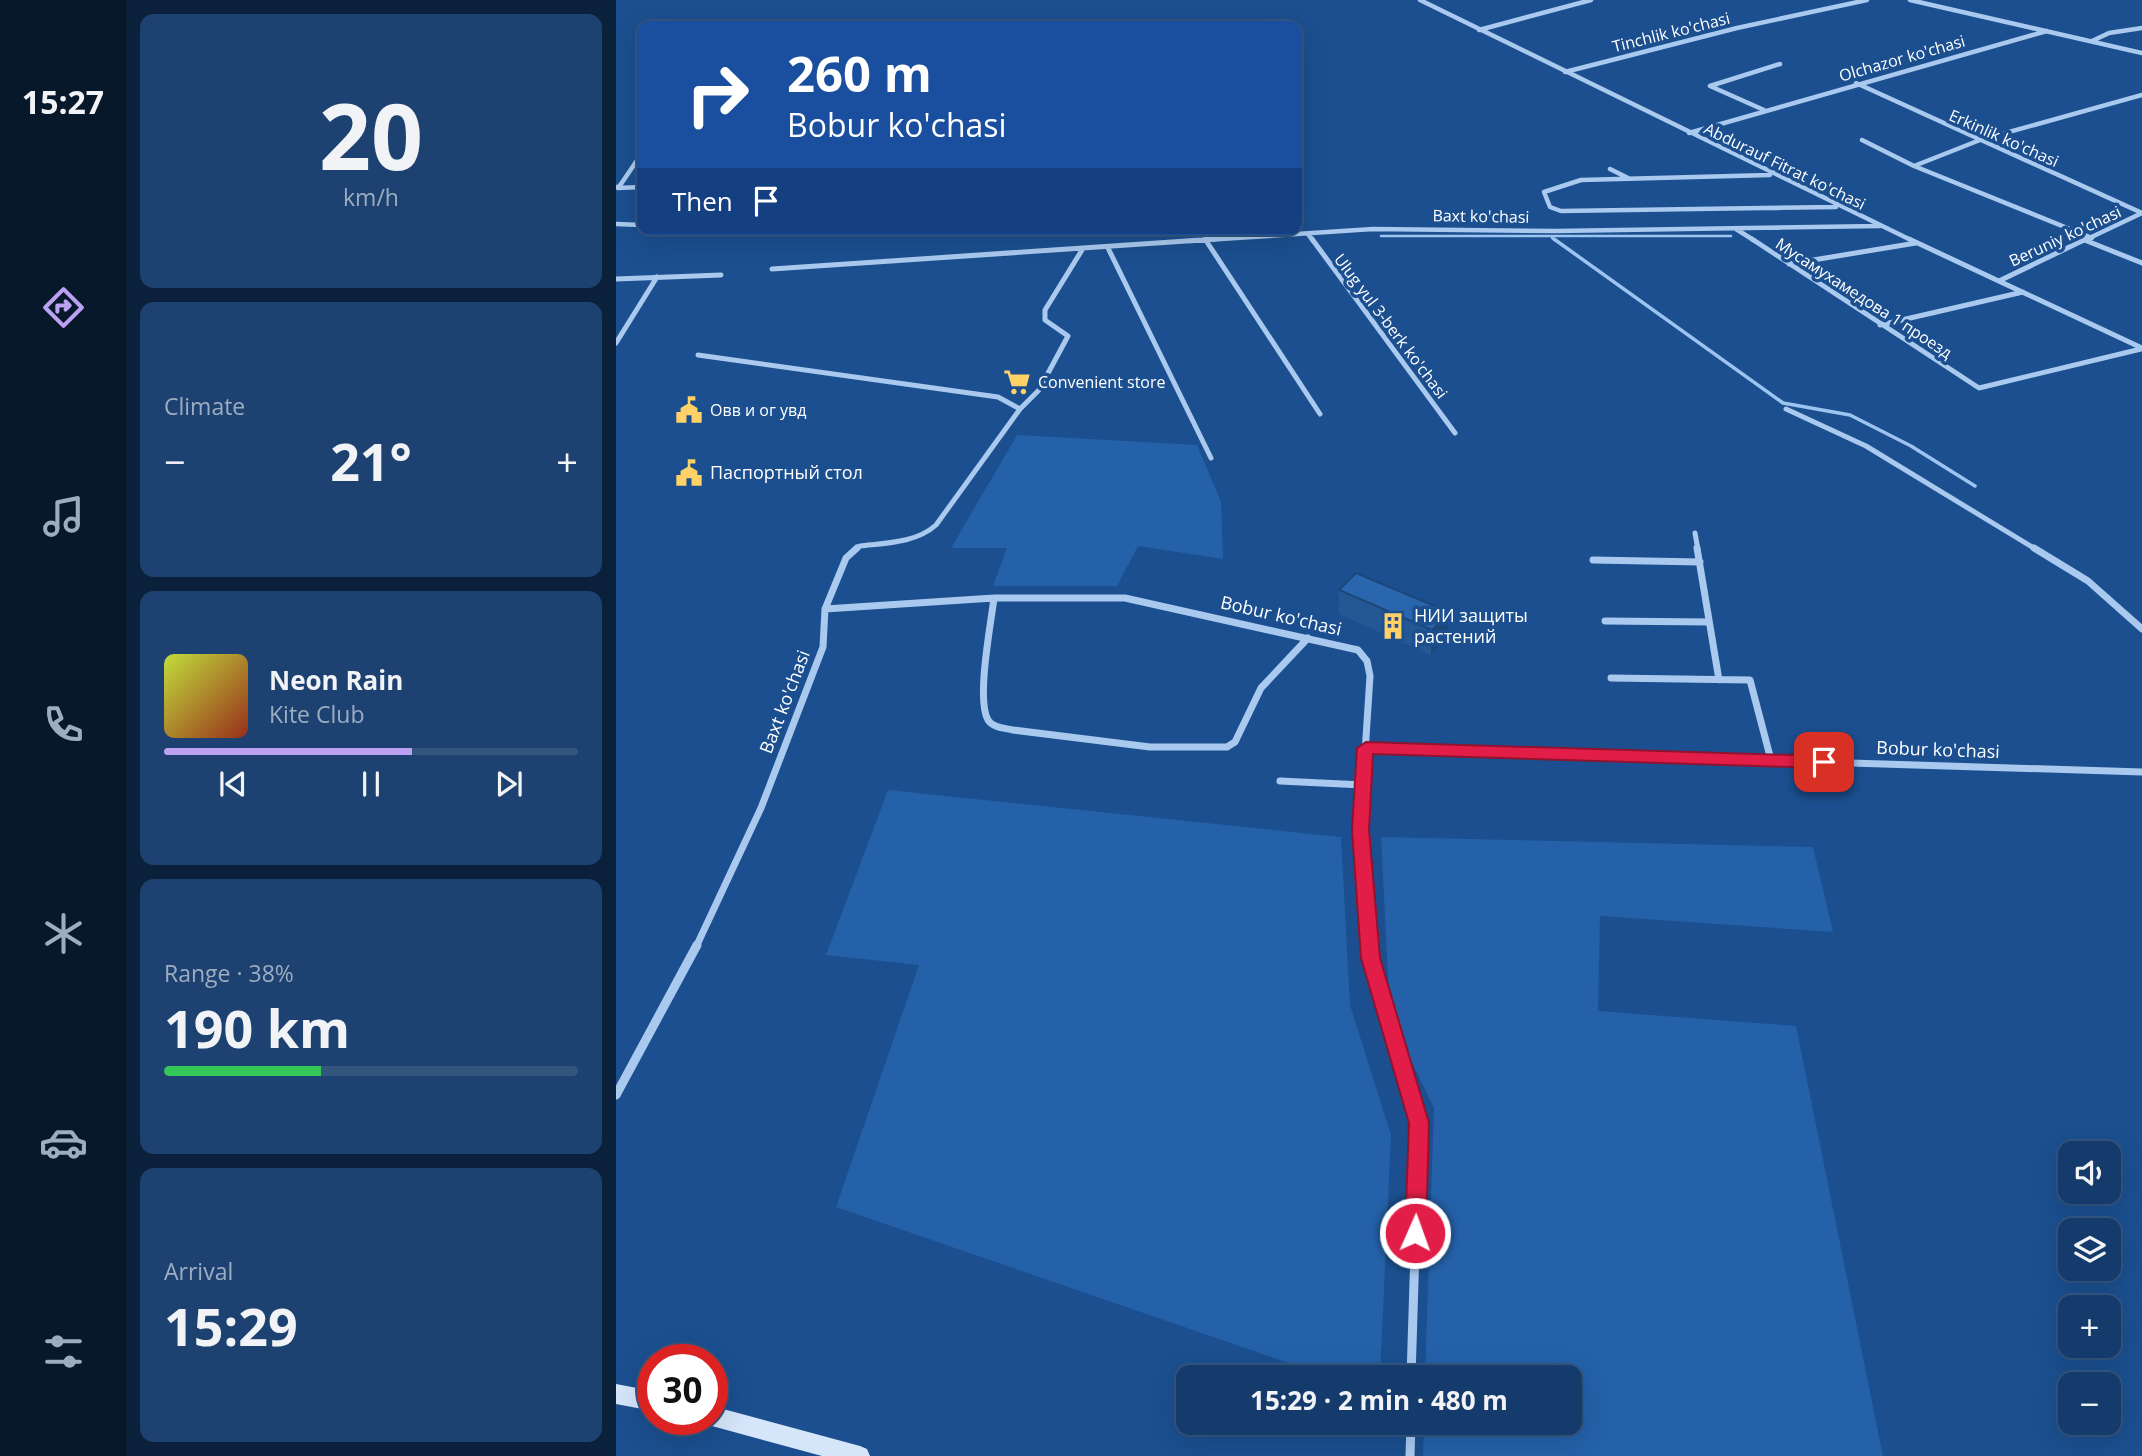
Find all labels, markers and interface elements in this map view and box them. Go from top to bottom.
street label: Tinchlik ko'chasi [1610,7,1732,57]
street label: Olchazor ko'chasi [1836,29,1968,87]
text: 260 m [787,40,932,106]
icon: right [672,49,763,140]
text: 20 [319,73,423,197]
text: 15:27 [22,80,104,123]
text: Bobur ko'chasi [787,103,1007,146]
street label: Erkinlik ko'chasi [1946,104,2062,172]
street label: Abdurauf Fitrat ko'chasi [1701,117,1869,215]
text: km/h [343,181,399,213]
icon: arrive [747,182,785,220]
text: Then [672,183,733,219]
street label: Beruniy ko'chasi [2005,200,2125,272]
street label: Baxt ko'chasi [1432,204,1530,228]
street label: Мусамухамедова 1 проезд [1771,233,1957,363]
street label: Ulug yul 3-berk ko'chasi [1329,249,1453,403]
icon: directions [39,283,88,332]
supermarket icon: Convenient store [1002,367,1032,397]
place label: Convenient store [1038,371,1165,393]
text: Climate [164,390,245,422]
public building icon: Овв и ог увд [674,395,704,425]
place label: Овв и ог увд [710,399,806,421]
text: 21° [330,425,412,496]
text: − [164,435,186,487]
text: + [556,435,578,487]
public building icon: Паспортный стол [674,458,704,488]
place label: Паспортный стол [710,460,863,484]
icon: music [39,492,88,541]
street label: Bobur ko'chasi [1218,589,1344,641]
place label: НИИ защиты растений [1414,603,1528,648]
building icon: НИИ защиты растений [1378,611,1408,641]
street label: Baxt ko'chasi [753,646,815,757]
text: Neon Rain [269,662,403,698]
text: Kite Club [269,698,364,730]
icon: phone [39,700,88,749]
pin [1794,732,1854,792]
street label: Bobur ko'chasi [1876,735,2000,763]
icon: arrive [1805,743,1843,781]
icon: previous [214,765,252,803]
icon: pause [352,765,390,803]
icon: next [490,765,528,803]
icon: climate [39,909,88,958]
text: Range · 38% [164,957,294,989]
text: 190 km [164,992,350,1063]
icon: car [39,1118,88,1167]
map controls [2058,1141,2121,1435]
button: sound [2058,1141,2121,1204]
position arrow [1378,1196,1452,1270]
button: layers [2058,1218,2121,1281]
text: Arrival [164,1255,233,1287]
text: 15:29 [164,1290,298,1361]
button: + [2058,1295,2121,1358]
icon: filters [39,1327,88,1376]
speed limit sign: 30 [637,1344,728,1435]
button: − [2058,1372,2121,1435]
text: 15:29 · 2 min · 480 m [1250,1382,1508,1418]

